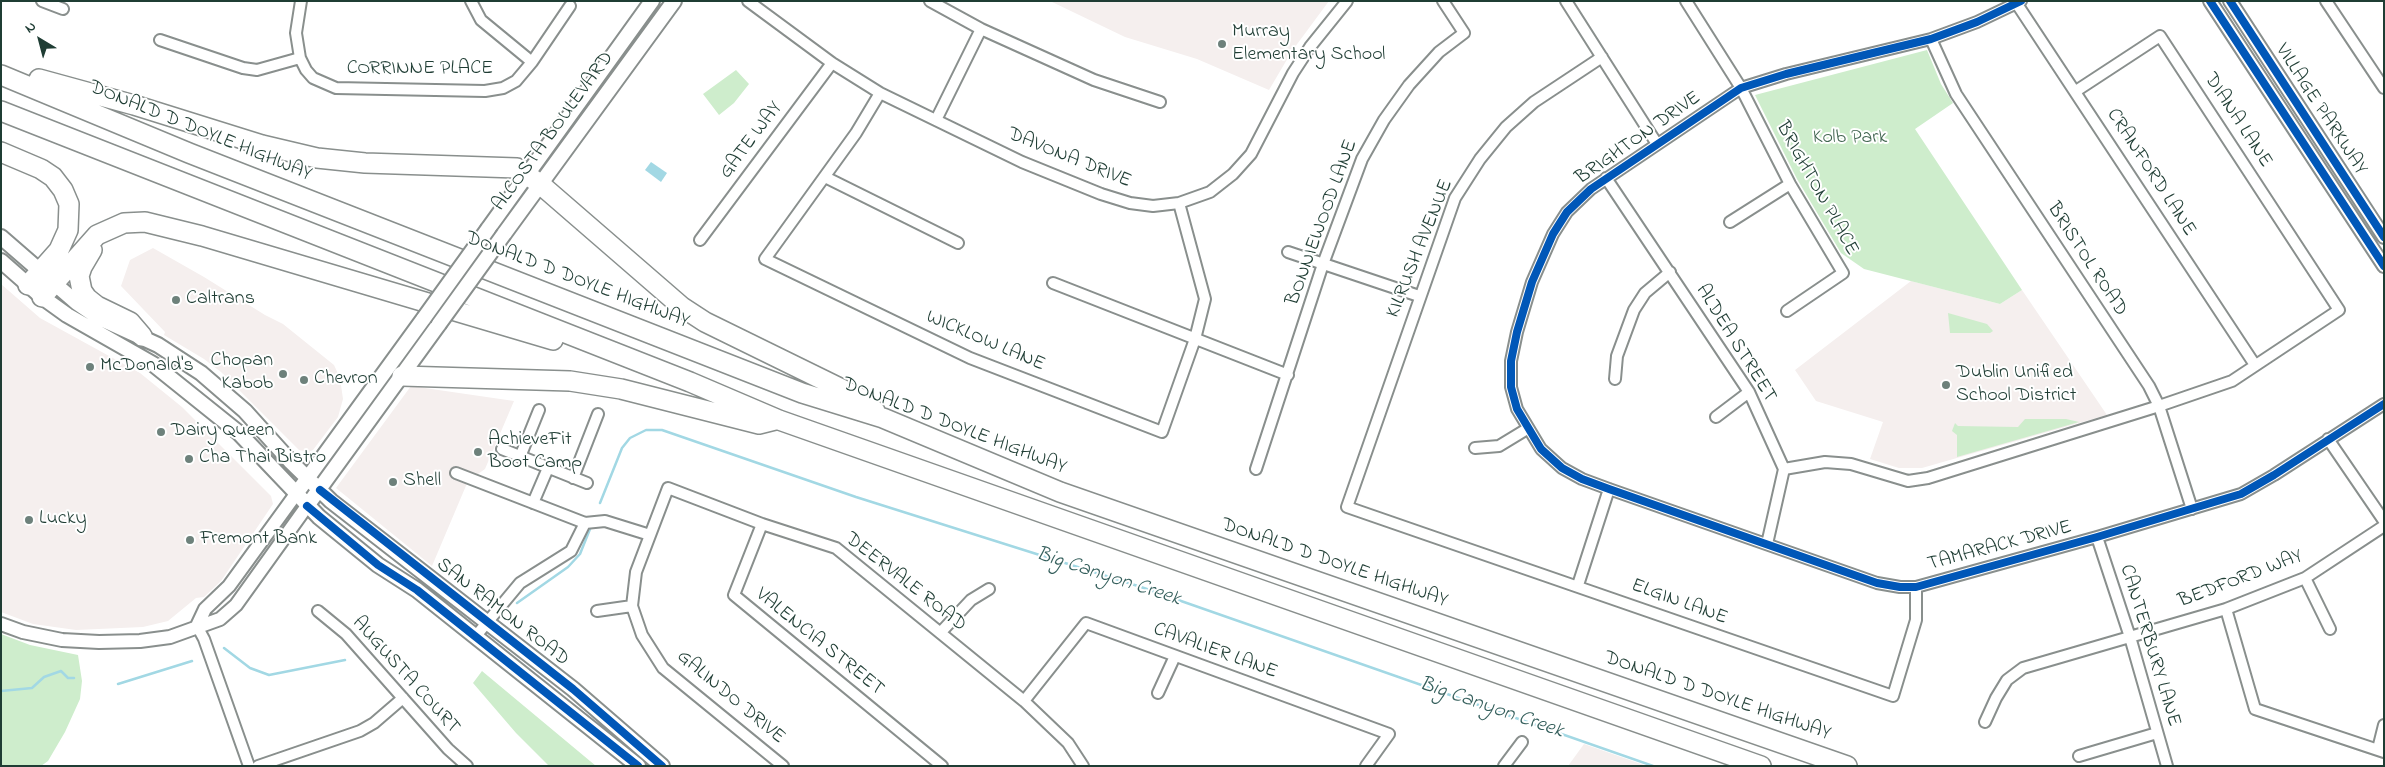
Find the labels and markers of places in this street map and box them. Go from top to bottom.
place label: Murray Elementary School [1232,21,1385,68]
marker: Murray Elementary School [1216,38,1228,50]
place label: Caltrans [186,288,255,312]
marker: Caltrans [170,294,182,306]
place label: Chopan Kabob [211,350,273,397]
place label: McDonald's [100,355,194,379]
marker: McDonald's [84,361,96,373]
place label: Dublin Unified School District [1956,362,2076,409]
marker: Chopan Kabob [277,368,289,380]
place label: Chevron [314,368,378,392]
marker: Chevron [298,374,310,386]
marker: Dublin Unified School District [1940,379,1952,391]
place label: Dairy Queen [171,420,274,444]
marker: Dairy Queen [155,426,167,438]
place label: AchieveFit Boot Camp [488,429,582,476]
marker: AchieveFit Boot Camp [472,446,484,458]
place label: Cha Thai Bistro [199,447,326,471]
marker: Cha Thai Bistro [183,453,195,465]
place label: Shell [403,470,441,494]
marker: Shell [387,476,399,488]
place label: Lucky [39,508,87,532]
marker: Lucky [23,514,35,526]
place label: Fremont Bank [200,528,317,552]
marker: Fremont Bank [184,534,196,546]

